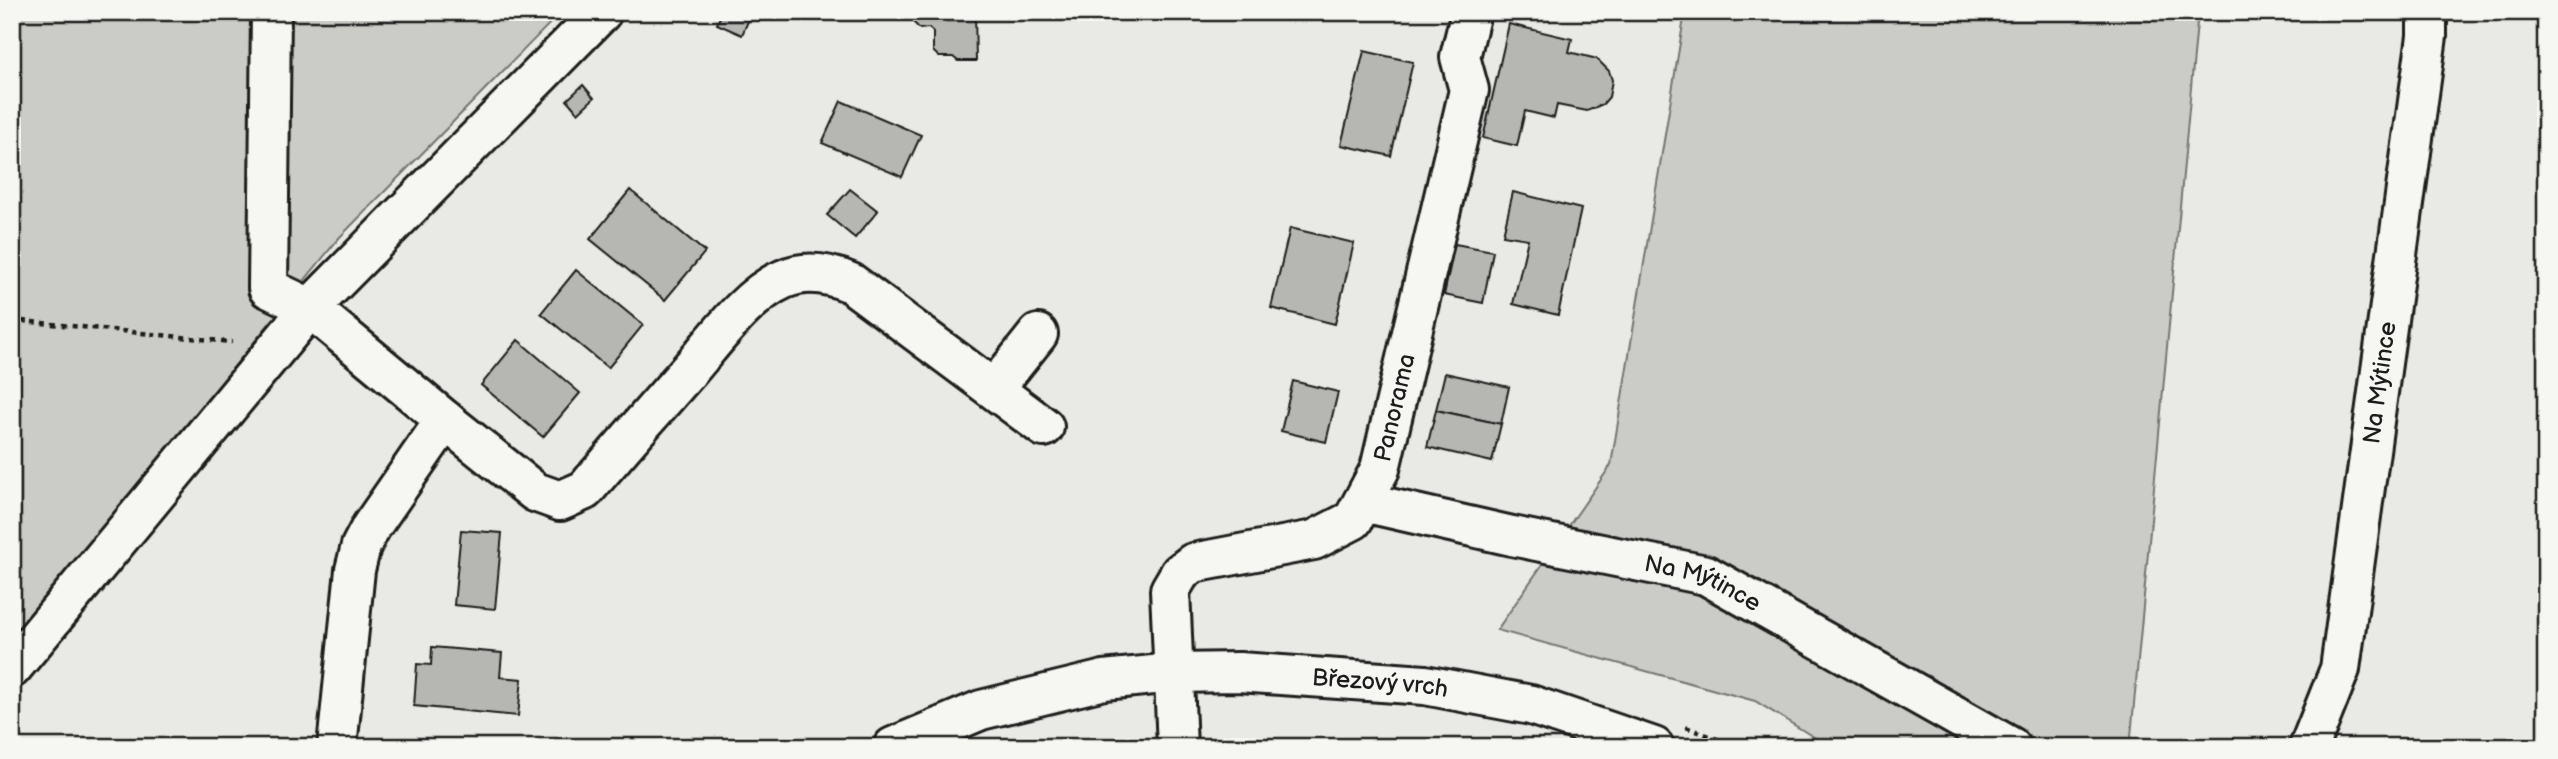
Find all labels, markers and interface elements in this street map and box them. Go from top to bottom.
street label: Na Mýtince [2357,320,2403,446]
street label: Panorama [1368,351,1422,465]
street label: Na Mýtince [1642,549,1766,618]
street label: Březový vrch [1311,663,1451,704]

